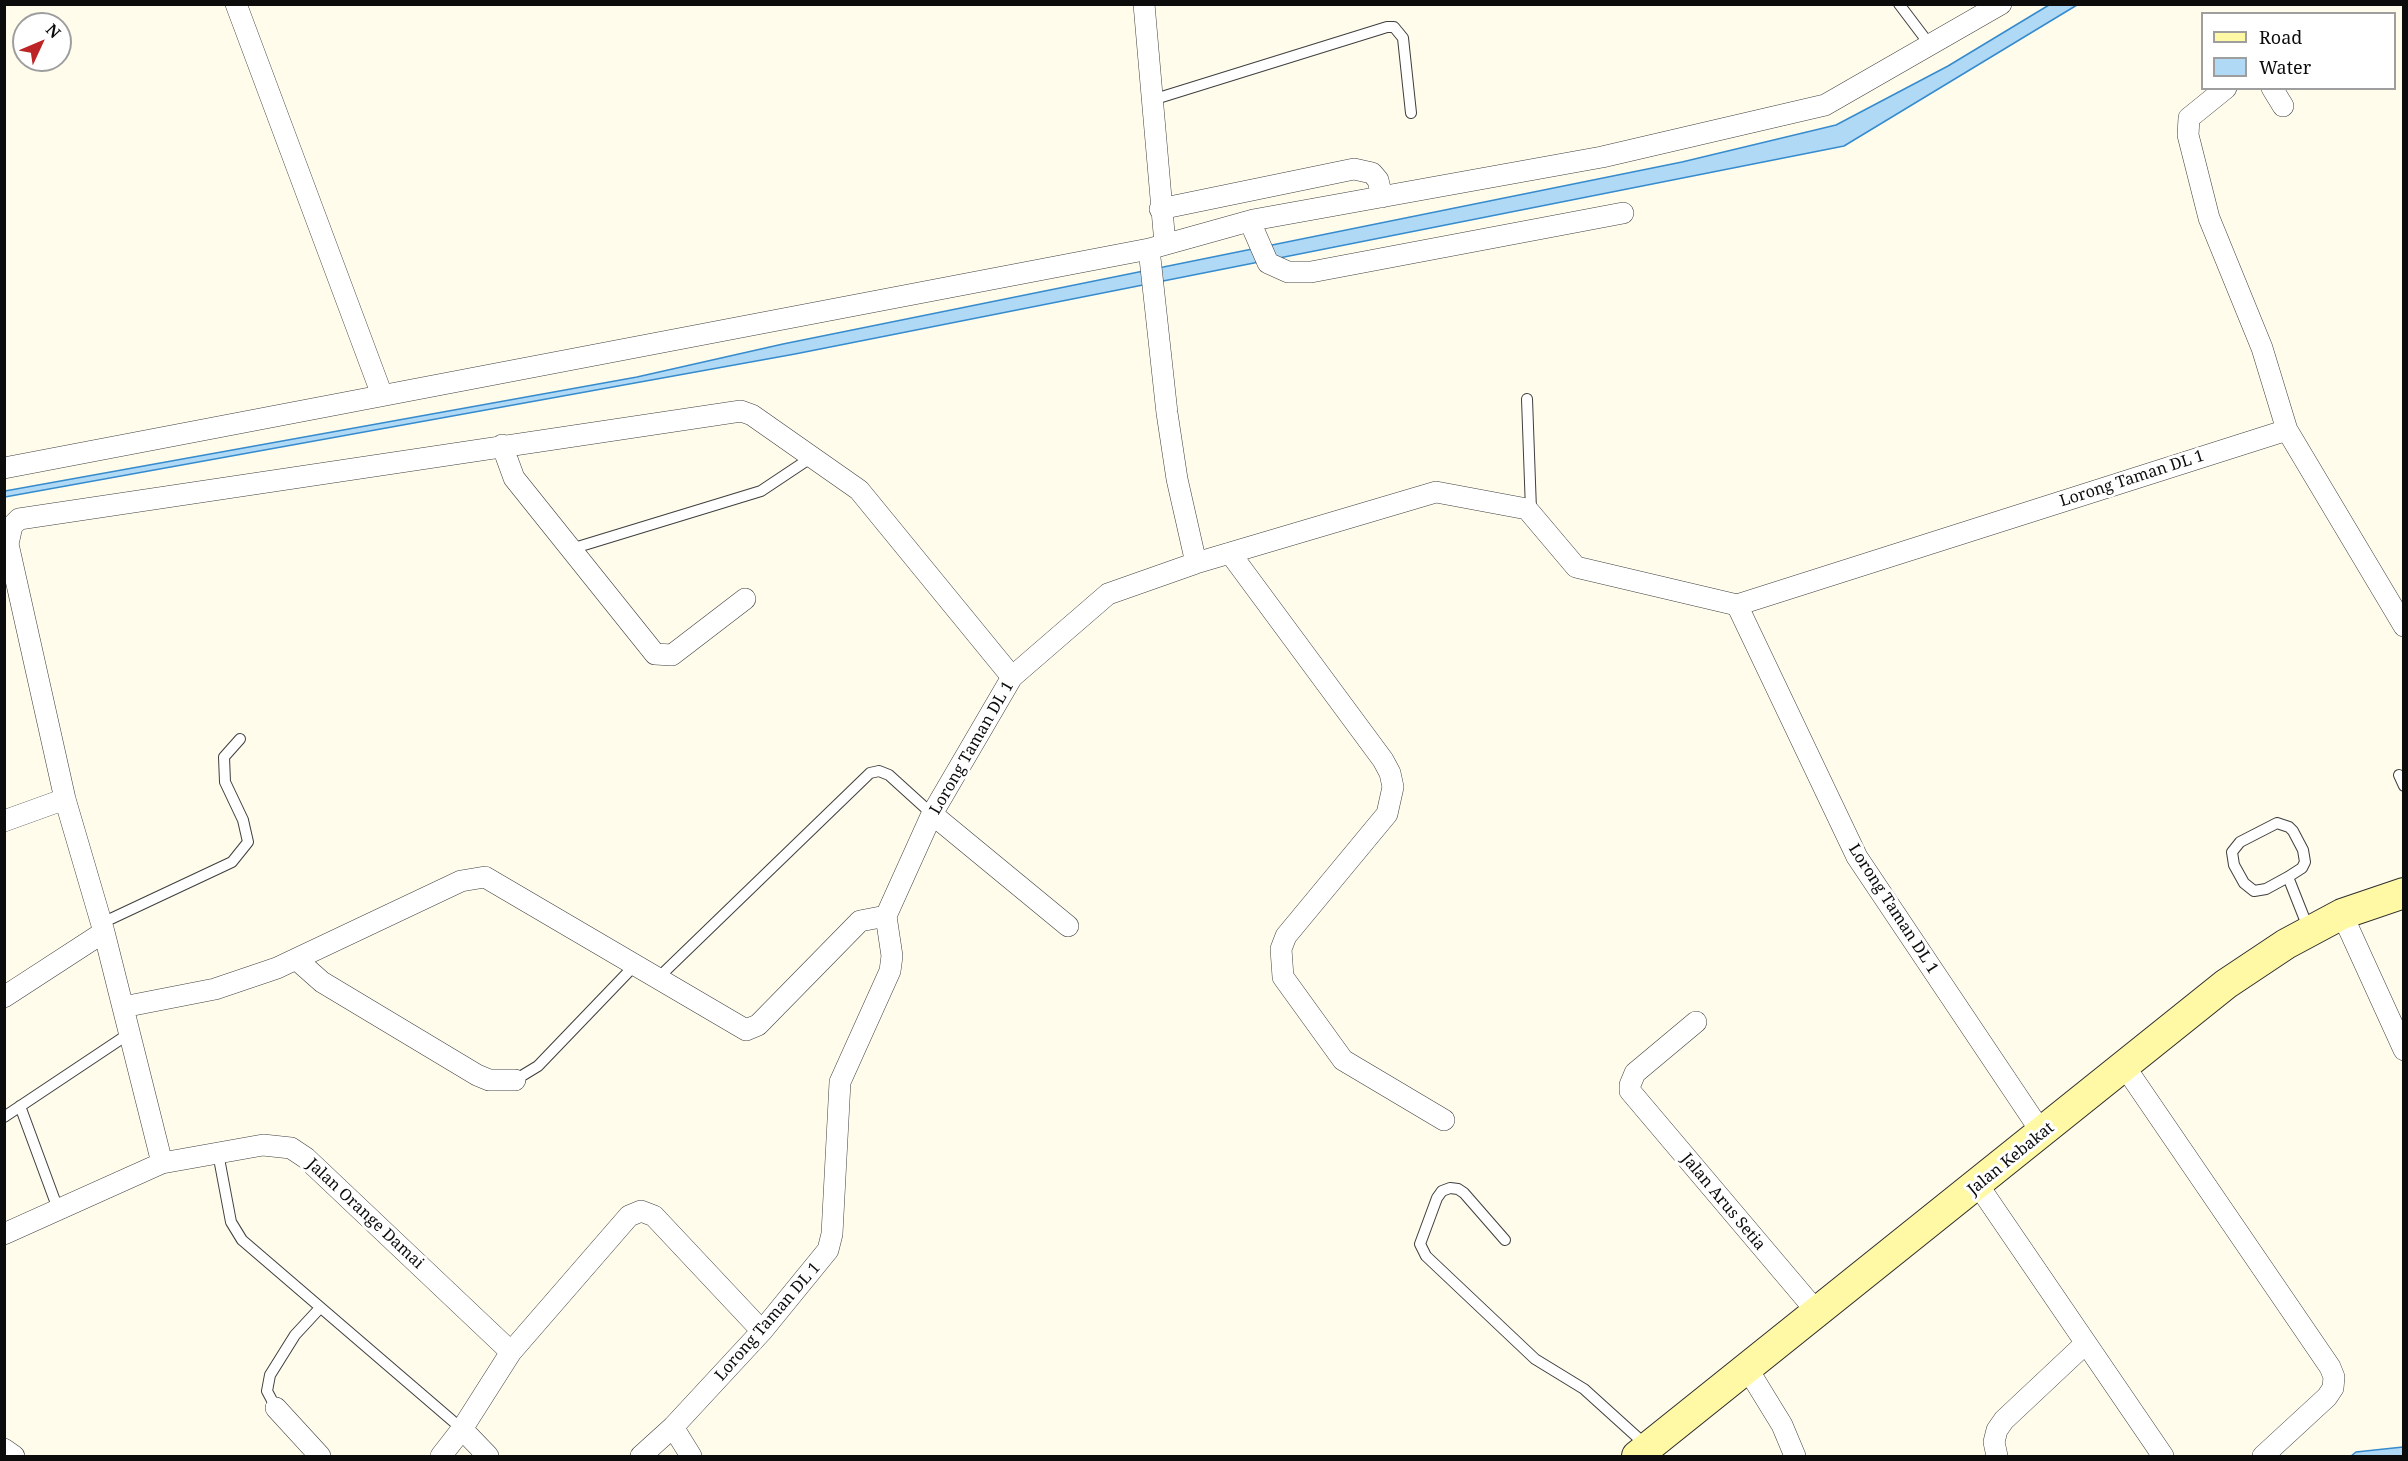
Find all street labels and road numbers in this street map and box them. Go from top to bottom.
street label: Lorong Taman DL 1 [2057,447,2207,511]
street label: Lorong Taman DL 1 [926,678,1018,818]
street label: Lorong Taman DL 1 [1844,841,1942,977]
street label: Jalan Kebakat [1964,1118,2058,1200]
street label: Jalan Arus Setia [1677,1150,1769,1254]
street label: Jalan Orange Damai [303,1155,427,1273]
street label: Lorong Taman DL 1 [711,1259,825,1385]

